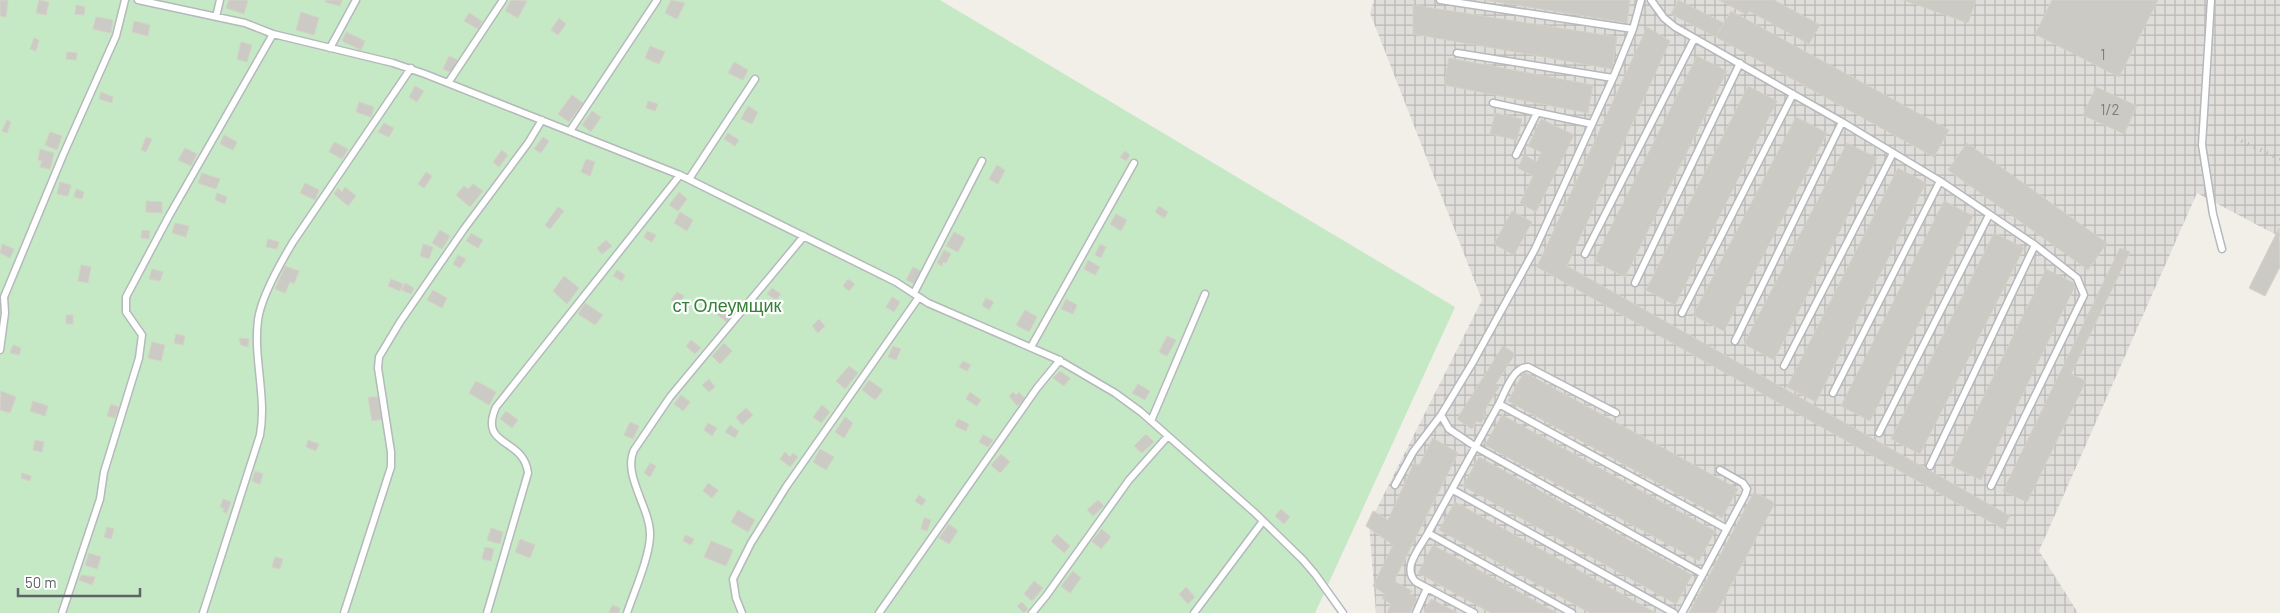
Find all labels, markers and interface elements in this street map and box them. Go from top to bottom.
house number: 1 [2100,45,2106,63]
house number: 1/2 [2100,100,2120,118]
park label: ст Олеумщик [673,294,782,316]
scale bar [18,566,140,598]
text: 50 m [25,573,57,591]

